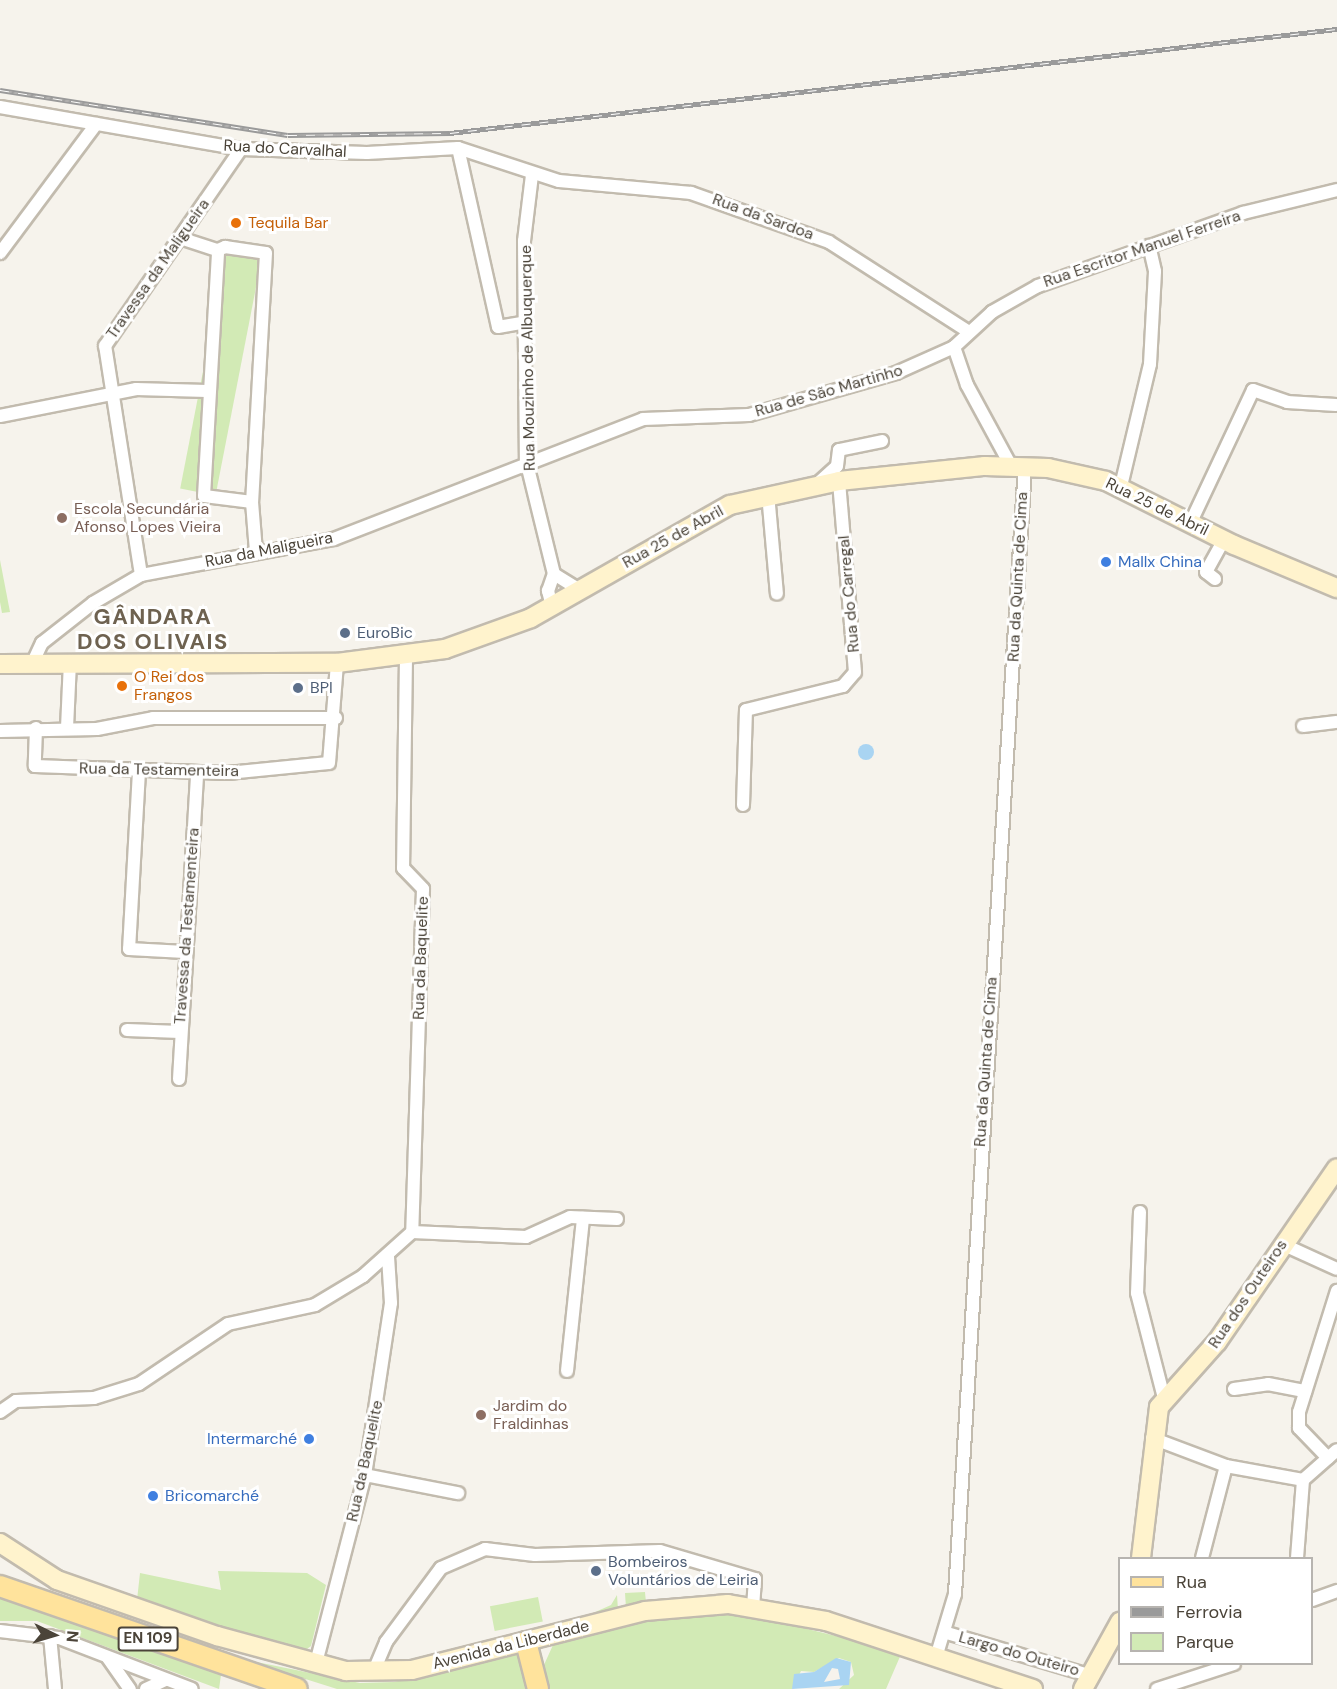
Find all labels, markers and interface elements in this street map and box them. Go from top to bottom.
street label: Rua do Carvalhal [223,136,347,162]
street label: Rua da Sardoa [710,190,816,244]
street label: Travessa da Maligueira [102,195,214,343]
street label: Rua Escritor Manuel Ferreira [1041,206,1243,292]
place label: Tequila Bar [248,213,328,233]
marker: Tequila Bar [229,216,243,230]
street label: Rua Mouzinho de Albuquerque [516,245,540,471]
street label: Rua de São Martinho [753,361,905,421]
street label: Rua 25 de Abril [1102,474,1212,540]
street label: Rua da Quinta de Cima [1004,492,1032,662]
place label: Escola Secundária Afonso Lopes Vieira [74,499,221,537]
street label: Rua 25 de Abril [619,501,727,573]
marker: Escola Secundária Afonso Lopes Vieira [55,511,69,525]
street label: Rua da Maligueira [203,528,335,572]
street label: Rua do Carregal [834,535,864,653]
place label: Mallx China [1118,552,1202,572]
marker: Mallx China [1099,555,1113,569]
district label: GÂNDARA DOS OLIVAIS [77,603,229,654]
place label: EuroBic [357,623,413,643]
marker: EuroBic [338,626,352,640]
place label: O Rei dos Frangos [134,667,204,705]
place label: BPI [310,678,333,698]
marker: O Rei dos Frangos [115,679,129,693]
marker: BPI [291,681,305,695]
street label: Rua da Testamenteira [79,759,239,781]
street label: Travessa da Testamenteira [171,827,203,1025]
street label: Rua da Baquelite [409,896,433,1020]
street label: Rua da Quinta de Cima [970,976,1002,1148]
street label: Rua dos Outeiros [1205,1236,1291,1352]
place label: Jardim do Fraldinhas [493,1396,569,1434]
street label: Rua da Baquelite [343,1398,387,1524]
marker: Jardim do Fraldinhas [474,1408,488,1422]
place label: Intermarché [207,1429,297,1449]
marker: Intermarché [302,1432,316,1446]
place label: Bricomarché [165,1486,259,1506]
marker: Bricomarché [146,1489,160,1503]
place label: Bombeiros Voluntários de Leiria [608,1552,758,1590]
legend [1118,1557,1313,1665]
marker: Bombeiros Voluntários de Leiria [589,1564,603,1578]
text: Rua [1176,1570,1207,1594]
text: Ferrovia [1176,1600,1242,1624]
north arrow [24,1605,84,1665]
street label: Avenida da Liberdade [431,1616,591,1674]
road number: EN 109 [116,1627,180,1651]
street label: Largo do Outeiro [956,1628,1082,1680]
text: N [61,1630,83,1643]
text: Parque [1176,1630,1234,1654]

